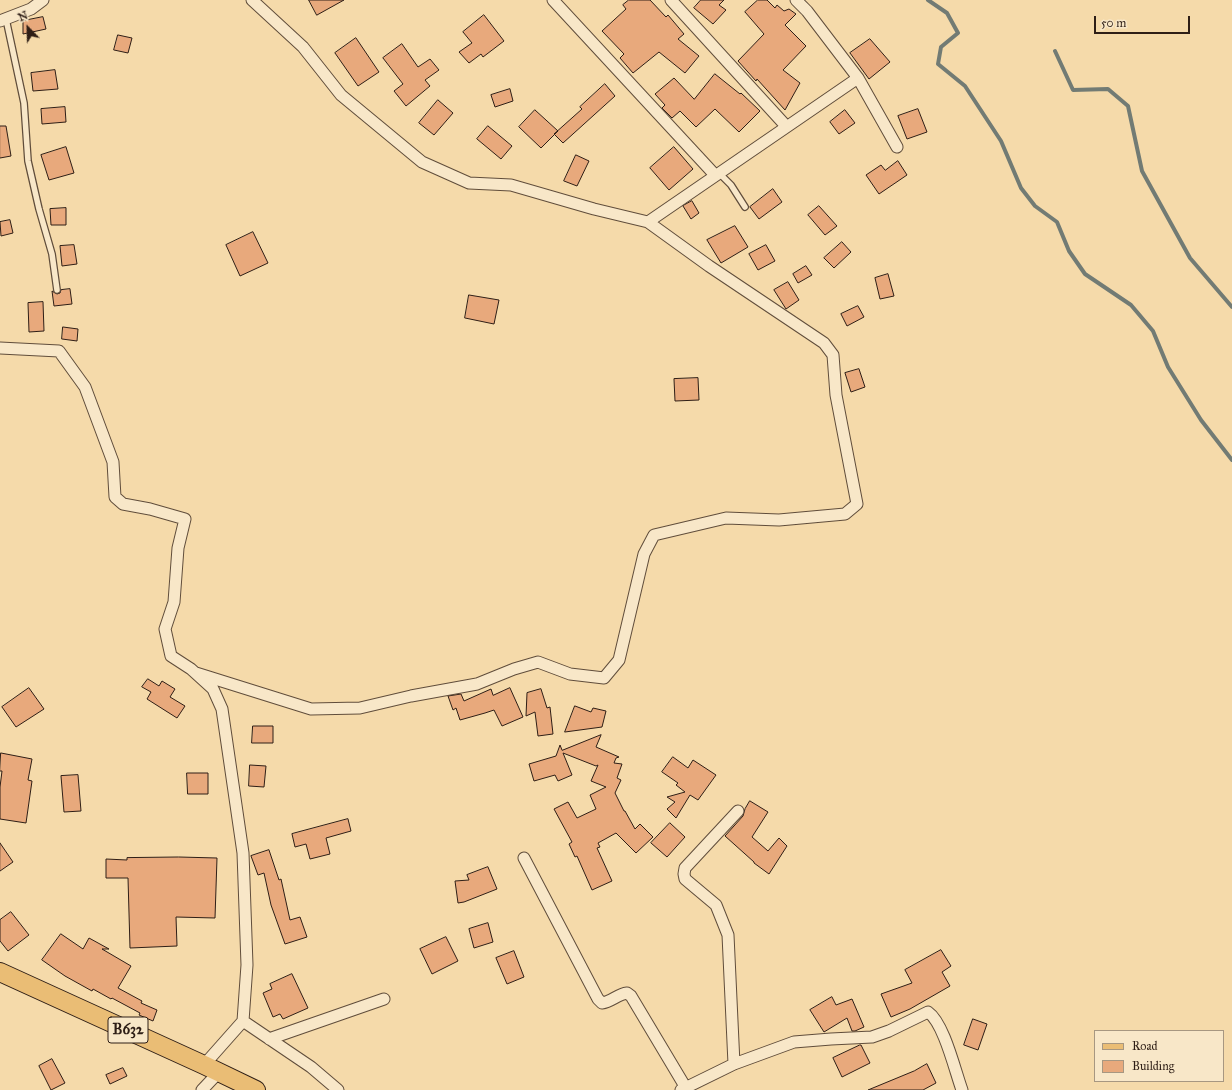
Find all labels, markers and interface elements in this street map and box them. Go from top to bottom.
north arrow [8,8,48,48]
scale bar [1096,8,1192,34]
text: N [16,9,30,24]
text: 50 m [1101,16,1126,30]
road number: B632 [108,1017,148,1043]
legend [1094,1030,1224,1082]
text: Road [1132,1039,1158,1053]
text: Building [1132,1059,1174,1073]

